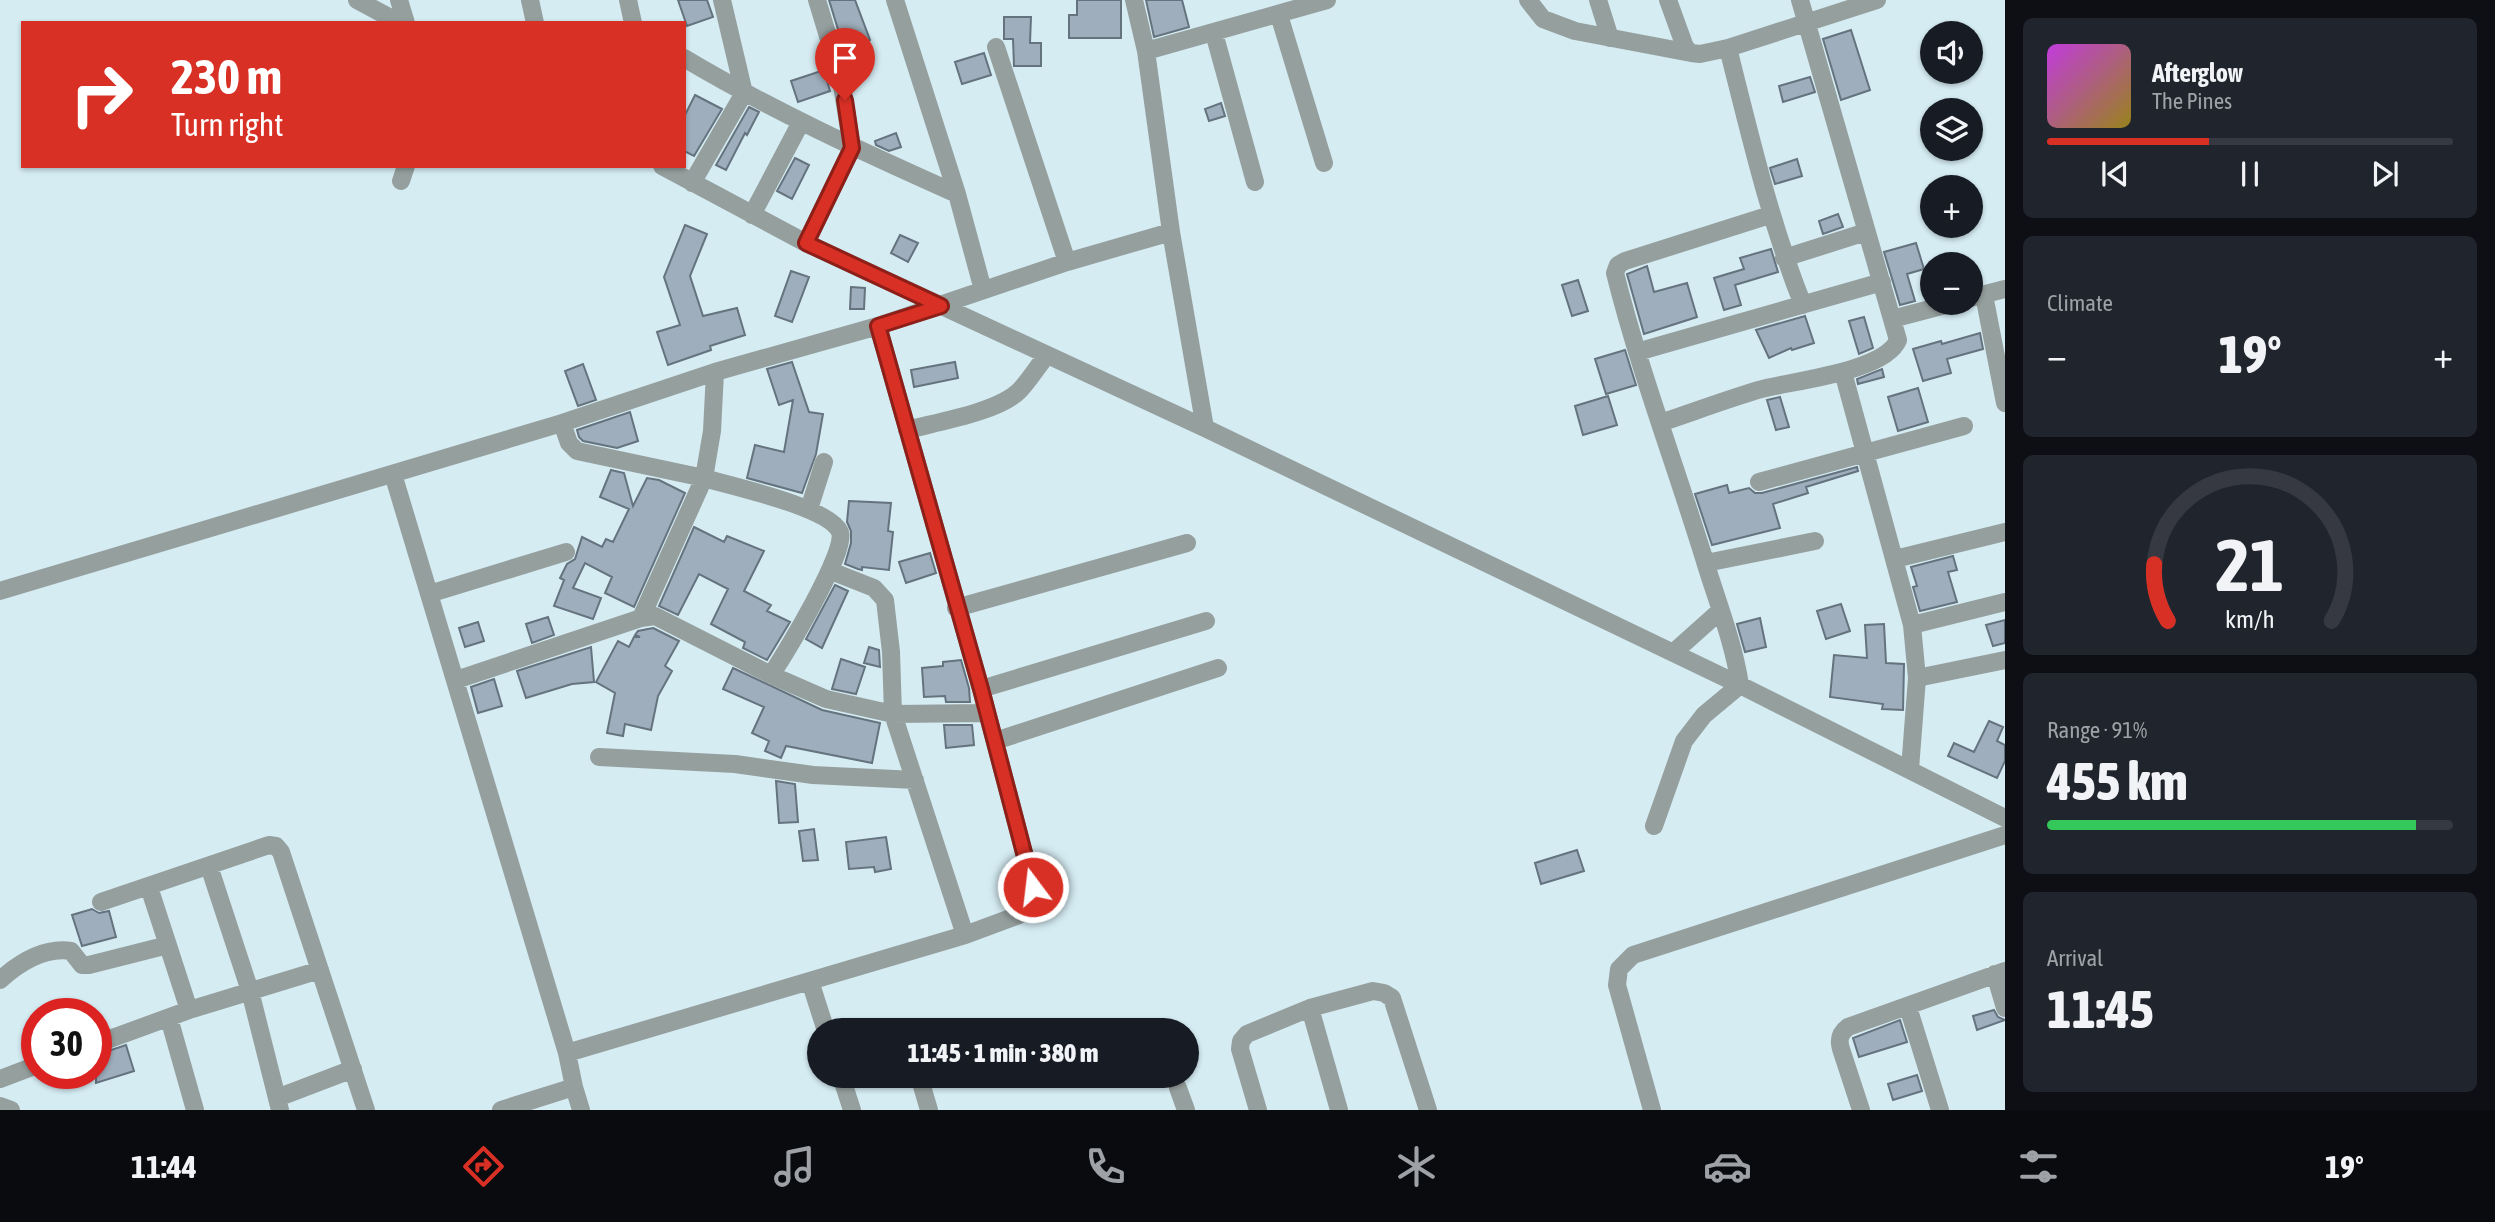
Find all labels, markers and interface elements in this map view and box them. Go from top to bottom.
map controls [1920,21,1983,315]
button: sound [1920,21,1983,84]
pin [815,28,875,100]
icon: arrive [826,39,864,77]
text: 230 m [171,48,282,104]
icon: right [56,49,147,140]
text: Afterglow [2152,58,2243,88]
text: The Pines [2152,88,2232,114]
button: layers [1920,98,1983,161]
text: Turn right [171,106,284,143]
icon: previous [2096,155,2134,193]
icon: pause [2231,155,2269,193]
icon: next [2366,155,2404,193]
button: + [1920,175,1983,238]
button: − [1920,252,1983,315]
text: Climate [2047,290,2113,316]
text: 19° [2218,324,2282,384]
text: − [2047,333,2067,376]
text: + [2433,333,2453,376]
text: 21 [2216,523,2284,606]
text: km/h [2225,605,2275,633]
text: Range · 91% [2047,717,2147,743]
text: 455 km [2047,751,2188,811]
position arrow [996,850,1070,924]
text: Arrival [2047,945,2103,971]
text: 11:45 [2047,979,2154,1039]
speed limit sign: 30 [21,998,112,1089]
text: 11:45 · 1 min · 380 m [908,1038,1098,1068]
icon: directions [459,1142,508,1191]
icon: music [770,1142,819,1191]
icon: phone [1081,1142,1130,1191]
icon: climate [1392,1142,1441,1191]
icon: car [1703,1142,1752,1191]
icon: filters [2014,1142,2063,1191]
text: 11:44 [131,1148,197,1185]
text: 19° [2325,1148,2364,1185]

